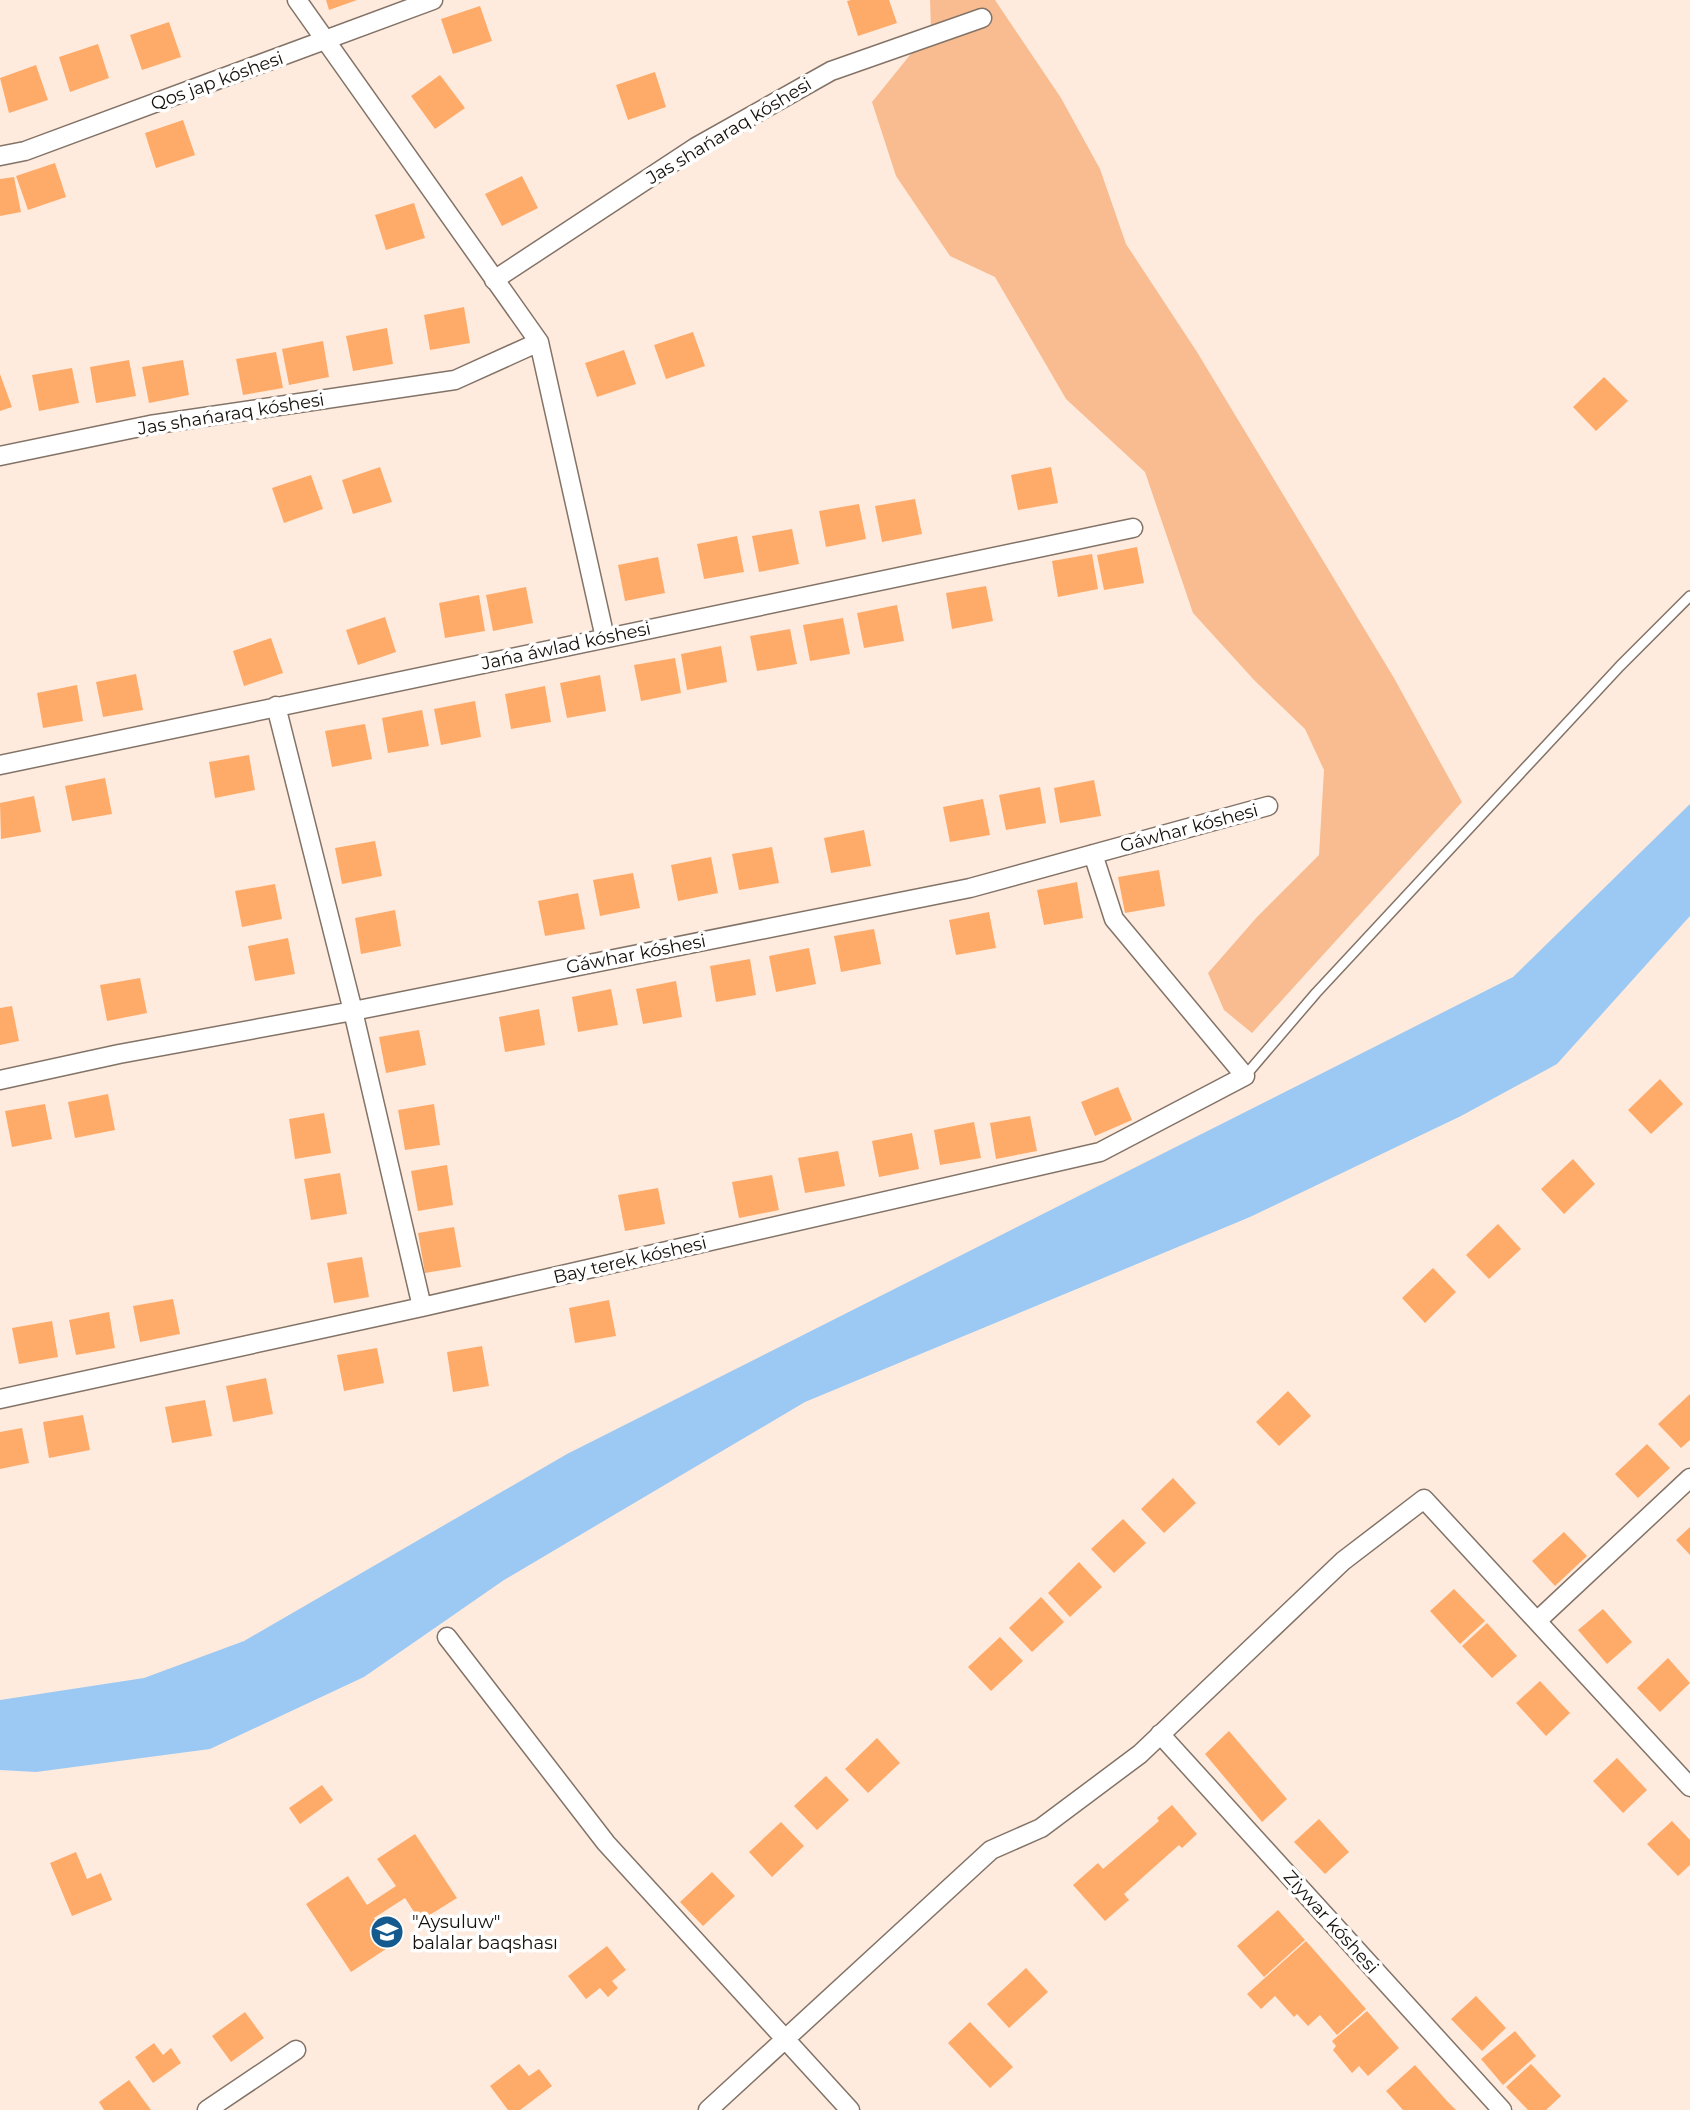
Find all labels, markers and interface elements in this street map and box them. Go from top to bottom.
street label: Qos jap kóshesi [148,47,286,115]
street label: Jas shańaraq kóshesi [642,73,816,190]
street label: Jas shańaraq kóshesi [135,388,326,440]
street label: Jańa áwlad kóshesi [478,617,653,675]
street label: Gáwhar kóshesi [1118,799,1260,857]
street label: Gáwhar kóshesi [564,930,708,978]
street label: Bay terek kóshesi [551,1232,709,1288]
street label: Ziywar kóshesi [1279,1866,1383,1978]
place label: "Aysuluw" balalar baqshası [412,1911,558,1954]
school or university icon: "Aysuluw" balalar baqshası [368,1913,406,1951]

